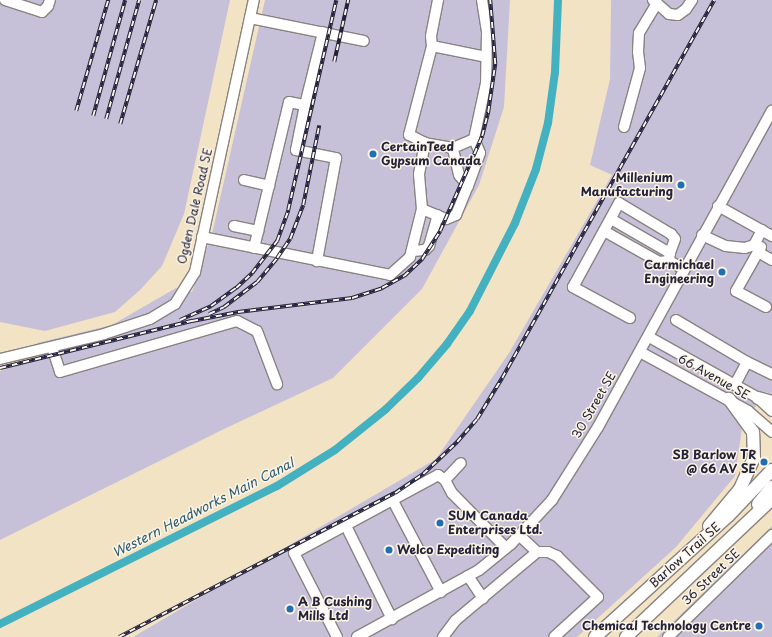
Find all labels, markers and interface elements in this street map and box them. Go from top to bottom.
place label: CertainTeed Gypsum Canada [381,140,481,168]
street label: Ogden Dale Road SE [175,146,215,266]
marker: CertainTeed Gypsum Canada [368,149,378,159]
place label: Millenium Manufacturing [581,171,673,199]
marker: Millenium Manufacturing [676,180,686,190]
place label: Carmichael Engineering [644,258,714,286]
marker: Carmichael Engineering [717,267,727,277]
street label: 66 Avenue SE [675,351,753,403]
street label: 30 Street SE [569,369,619,441]
place label: SB Barlow TR @ 66 AV SE [672,448,756,476]
water label: Western Headworks Main Canal [109,455,297,561]
marker: SB Barlow TR @ 66 AV SE [759,457,769,467]
place label: SUM Canada Enterprises Ltd. [448,509,543,537]
marker: SUM Canada Enterprises Ltd. [435,518,445,528]
street label: Barlow Trail SE [647,520,723,590]
place label: Welco Expediting [397,543,501,557]
marker: Welco Expediting [384,545,394,555]
street label: 36 Street SE [679,546,743,608]
place label: A B Cushing Mills Ltd [298,595,371,623]
marker: A B Cushing Mills Ltd [285,604,295,614]
place label: Chemical Technology Centre [581,619,751,633]
marker: Chemical Technology Centre [754,621,764,631]

